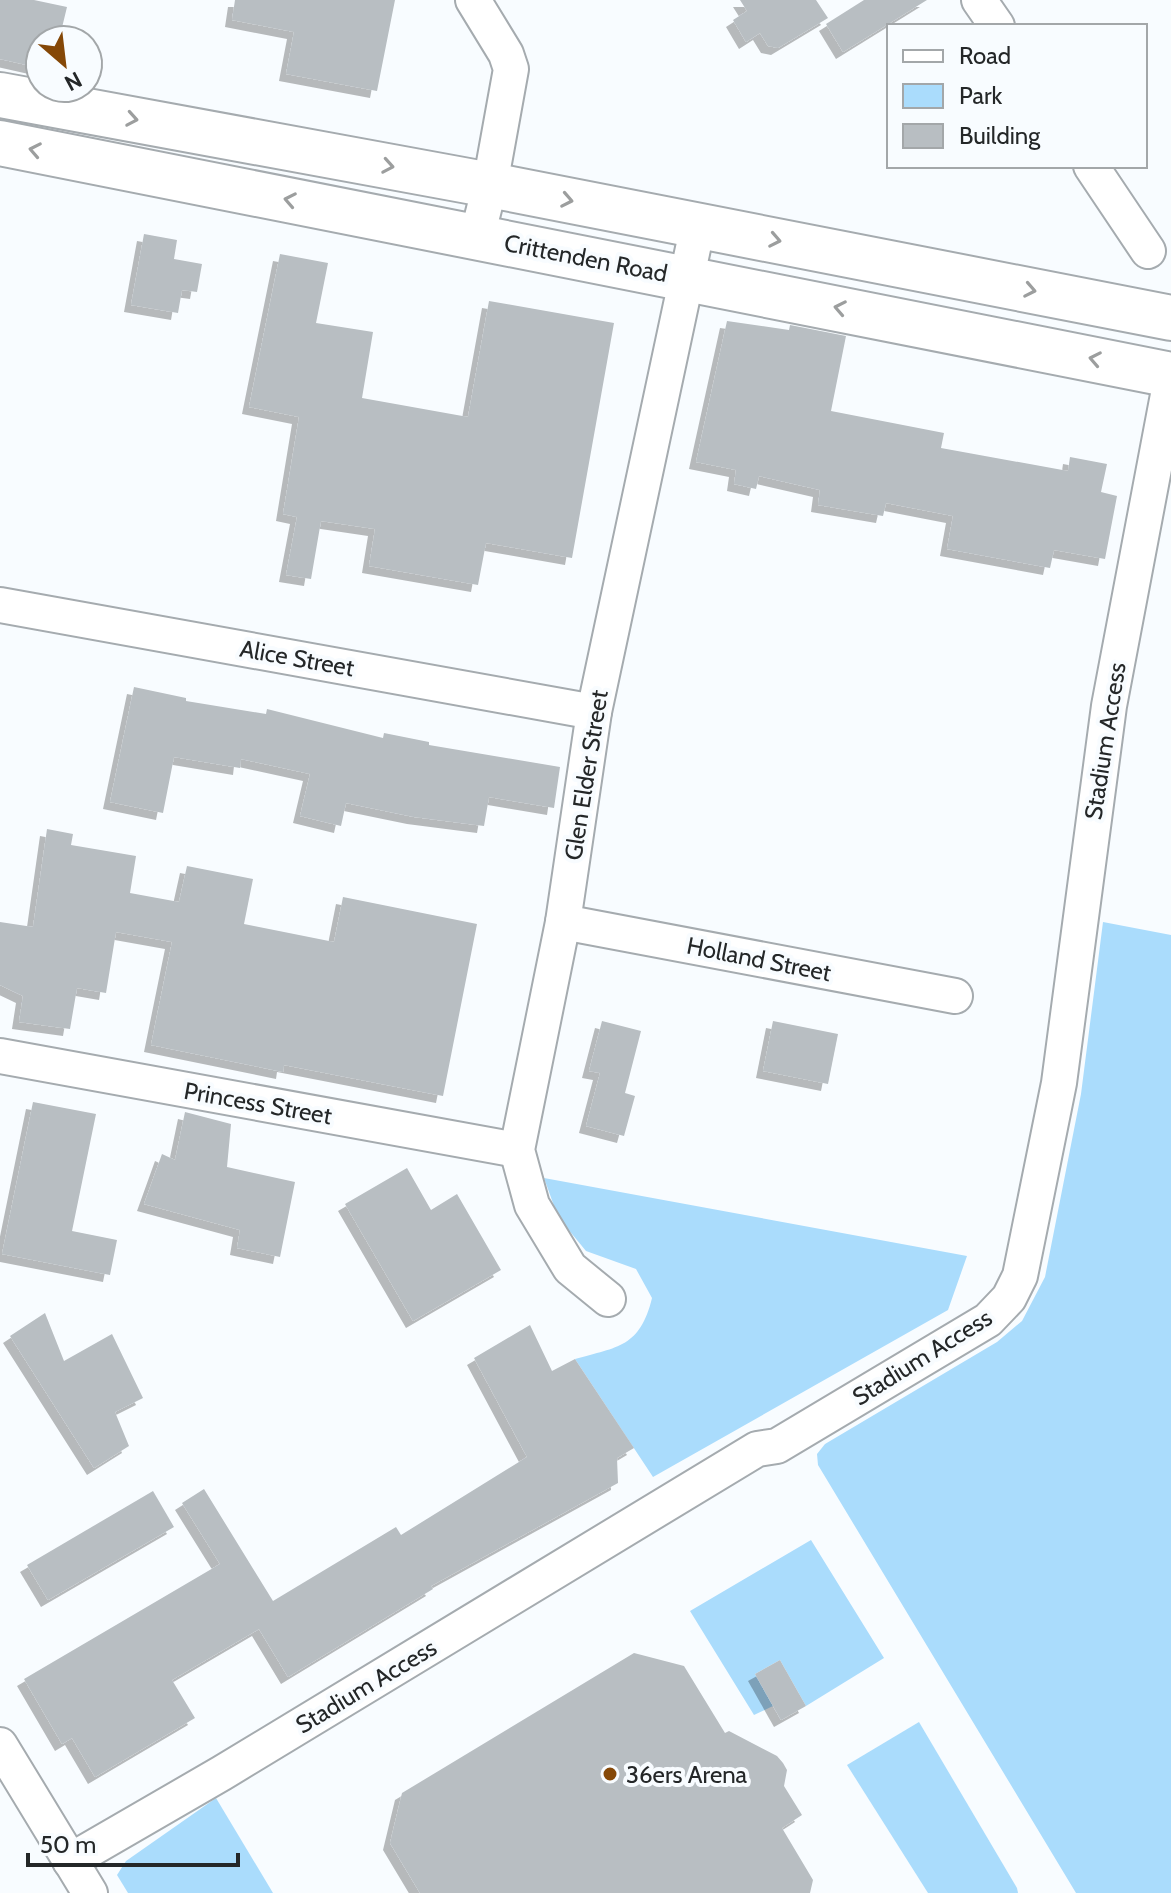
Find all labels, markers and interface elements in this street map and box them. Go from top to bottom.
north arrow [24,24,104,104]
legend [887,24,1147,168]
text: Road [959,41,1011,70]
text: N [60,66,86,97]
text: Park [959,81,1002,110]
one-way arrow [125,110,139,127]
text: Building [959,121,1041,150]
one-way arrow [28,142,42,159]
one-way arrow [381,157,394,174]
one-way arrow [560,190,573,207]
one-way arrow [284,192,297,209]
street label: Crittenden Road [502,228,670,288]
one-way arrow [767,231,781,248]
one-way arrow [1022,281,1036,298]
one-way arrow [833,301,846,318]
one-way arrow [1088,352,1101,369]
street label: Alice Street [238,634,356,682]
street label: Stadium Access [1078,660,1132,822]
street label: Glen Elder Street [558,688,614,862]
street label: Holland Street [684,931,834,987]
street label: Princess Street [182,1076,334,1130]
street label: Stadium Access [847,1303,997,1411]
street label: Stadium Access [290,1633,442,1739]
place label: 36ers Arena [626,1760,748,1789]
marker: 36ers Arena [601,1765,619,1783]
scale bar [28,1817,238,1867]
text: 50 m [40,1830,96,1859]

